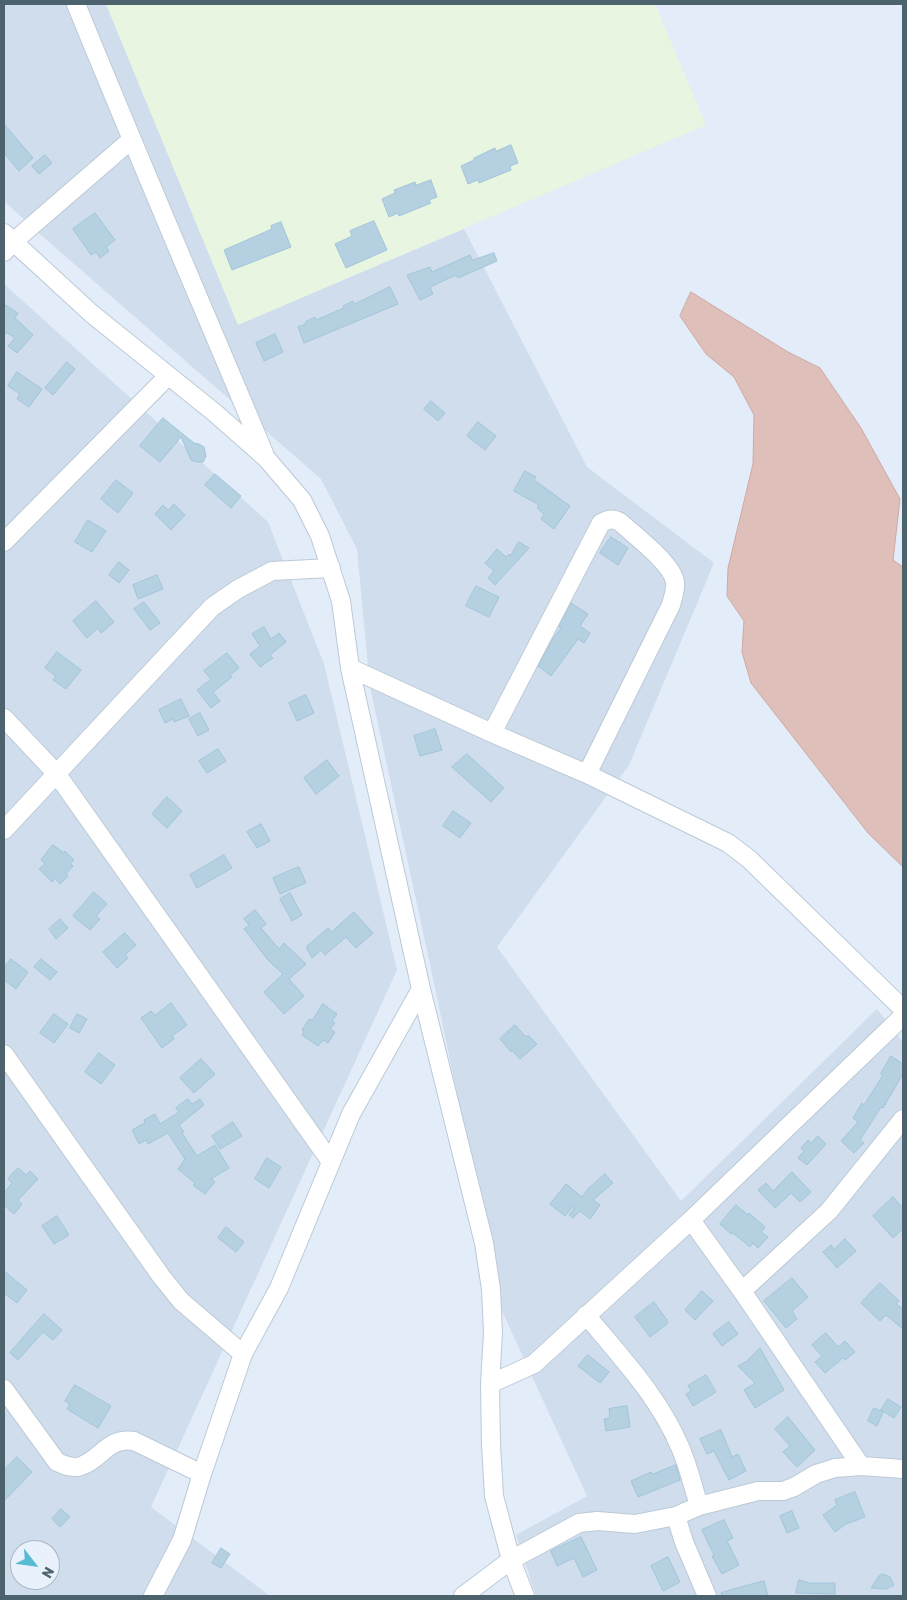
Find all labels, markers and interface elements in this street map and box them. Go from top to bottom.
north arrow [10,1540,60,1590]
text: N [38,1564,57,1581]

